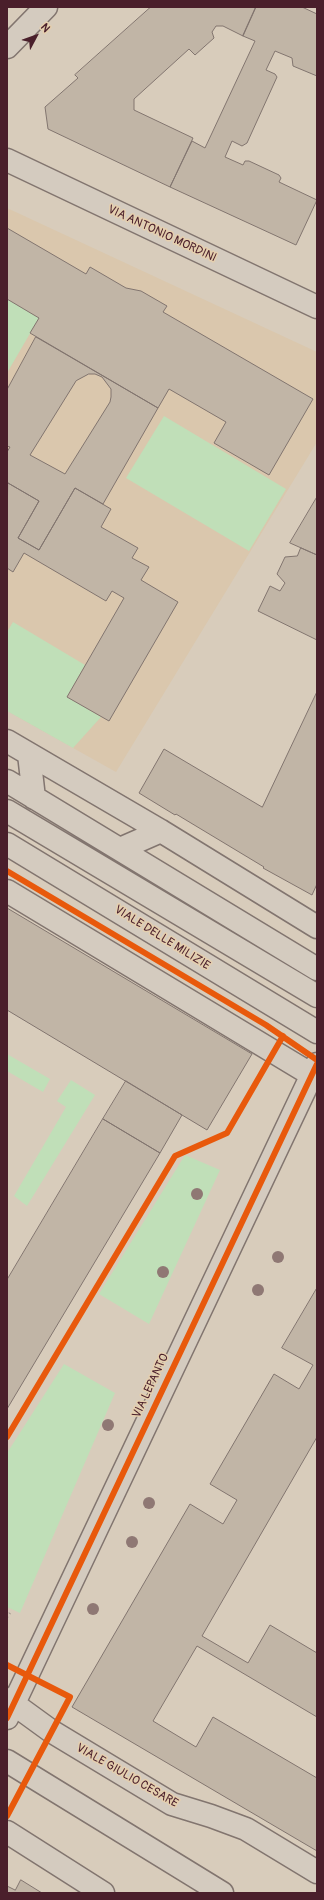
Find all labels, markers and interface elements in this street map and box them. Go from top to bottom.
north arrow [16,16,56,56]
text: N [38,21,53,35]
street label: VIA ANTONIO MORDINI [105,202,219,266]
street label: VIALE DELLE MILIZIE [111,903,213,973]
street label: VIA LEPANTO [130,1351,172,1421]
street label: VIALE GIULIO CESARE [73,1741,181,1811]

